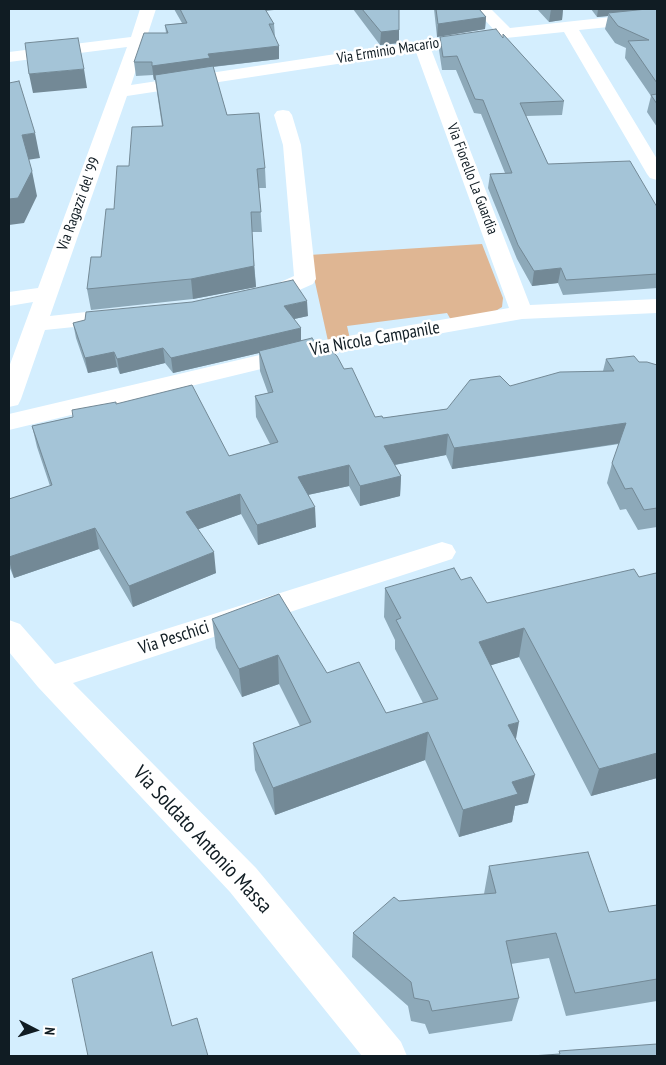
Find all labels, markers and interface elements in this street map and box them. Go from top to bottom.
street label: Via Erminio Macario [336,34,440,68]
street label: Via Fiorello La Guardia [443,121,501,237]
street label: Via Ragazzi del '99 [54,155,104,253]
street label: Via Nicola Campanile [308,317,442,361]
street label: Via Peschici [136,616,212,660]
street label: Via Soldato Antonio Massa [127,761,277,919]
north arrow [10,1005,60,1055]
text: N [41,1027,59,1036]

